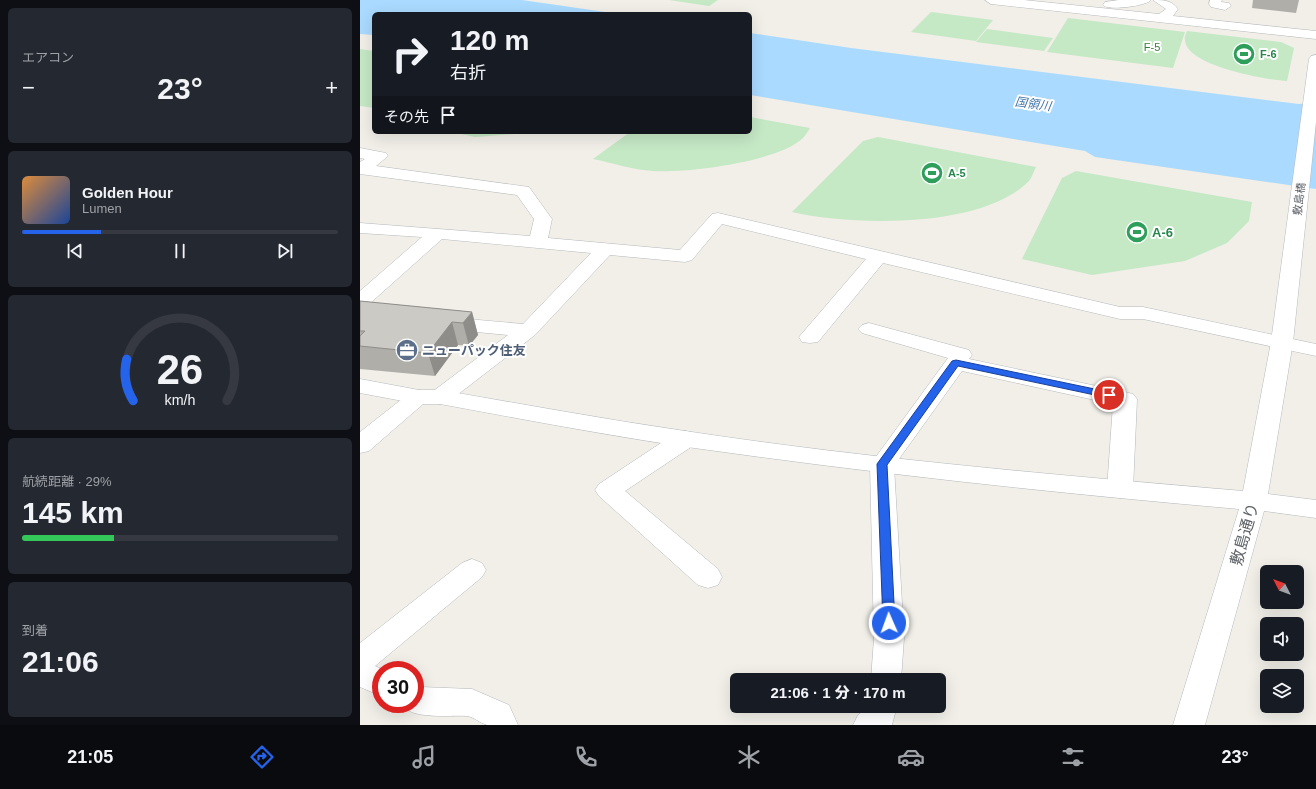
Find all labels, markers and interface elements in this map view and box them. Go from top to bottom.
text: 120 m [450,25,529,56]
icon: right [384,28,436,80]
park label: F-5 [1144,41,1160,53]
sports icon: F-6 [1231,41,1257,67]
place label: F-6 [1260,48,1277,60]
text: エアコン [22,50,74,65]
text: 右折 [450,63,486,83]
text: 23° [157,72,203,105]
text: − [22,75,35,100]
text: + [325,75,338,100]
water label: 国領川 [1014,95,1054,114]
icon: arrive [437,104,459,126]
text: その先 [384,108,429,125]
sports icon: A-5 [919,160,945,186]
place label: A-5 [948,167,966,179]
street label: 敷島橋 [1291,182,1307,216]
text: Golden Hour [82,184,173,201]
text: Lumen [82,201,122,216]
sports icon: A-6 [1124,219,1150,245]
place label: A-6 [1152,225,1173,240]
icon: previous [64,240,86,262]
icon: pause [169,240,191,262]
icon: next [274,240,296,262]
office icon: ニューパック住友 [394,337,420,363]
place label: ニューパック住友 [422,343,526,358]
text: 26 [157,345,203,392]
pin [1092,378,1126,412]
icon: arrive [1098,384,1120,406]
text: km/h [165,391,196,407]
text: 航続距離 · 29% [22,474,112,489]
text: 145 km [22,496,124,529]
street label: 敷島通り [1227,501,1261,567]
north arrow [1260,565,1304,609]
map controls [1260,565,1304,713]
position arrow [868,602,910,644]
button: sound [1260,617,1304,661]
text: 到着 [22,623,48,638]
text: 21:06 [22,645,99,678]
speed limit sign: 30 [372,661,424,713]
button: layers [1260,669,1304,713]
text: 21:06 · 1 分 · 170 m [770,684,906,701]
icon: directions [248,743,276,771]
icon: music [410,743,438,771]
icon: phone [572,743,600,771]
icon: climate [735,743,763,771]
icon: car [897,743,925,771]
icon: filters [1059,743,1087,771]
text: 21:05 [67,747,113,767]
text: 23° [1222,747,1249,767]

